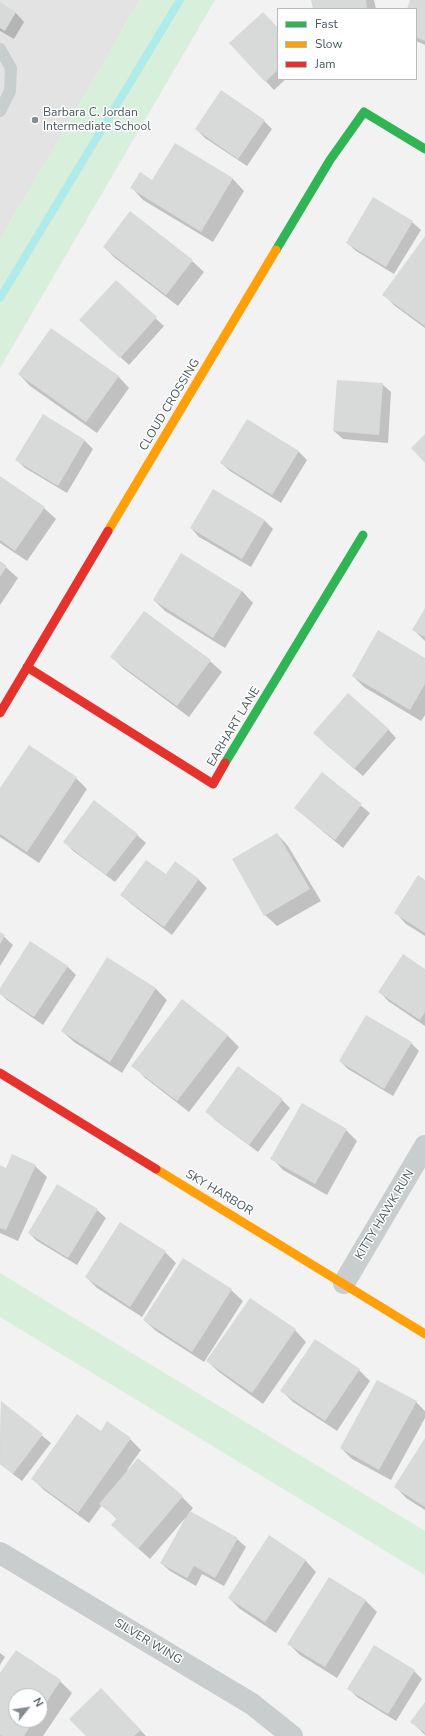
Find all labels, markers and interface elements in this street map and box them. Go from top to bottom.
legend [277,8,417,80]
text: Fast [315,16,338,32]
text: Slow [315,36,343,52]
text: Jam [315,56,336,72]
place label: Barbara C. Jordan Intermediate School [43,106,151,134]
marker: Barbara C. Jordan Intermediate School [30,115,40,125]
street label: CLOUD CROSSING [137,356,203,454]
street label: EARHART LANE [205,685,263,769]
street label: SKY HARBOR [183,1167,255,1219]
street label: KITTY HAWK RUN [353,1168,417,1262]
street label: SILVER WING [112,1616,184,1668]
north arrow [8,1688,48,1728]
text: N [29,1695,47,1710]

